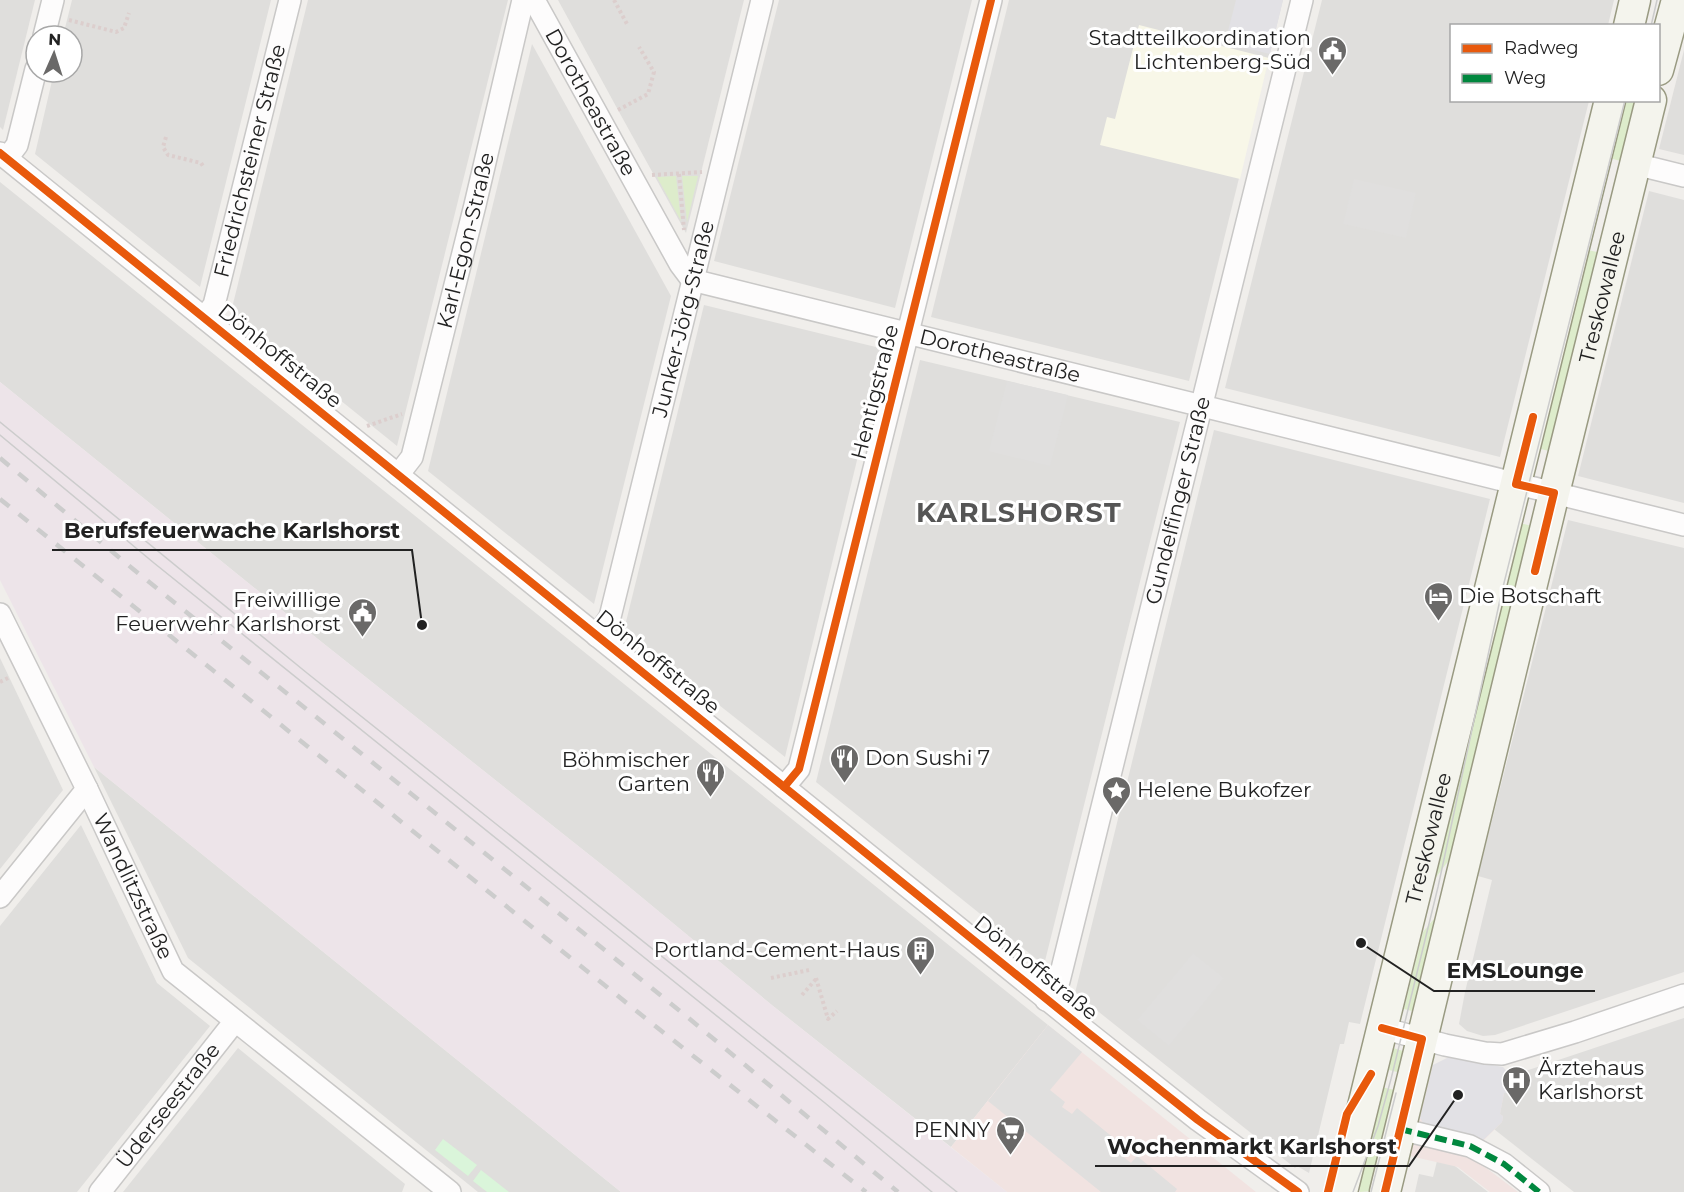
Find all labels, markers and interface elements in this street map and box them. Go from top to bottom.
north arrow [24,24,84,84]
street label: Dorotheastraße [540,24,642,180]
legend [1450,24,1660,102]
place label: Stadtteilkoordination Lichtenberg-Süd [1089,25,1311,74]
text: N [48,30,62,49]
public building icon: Stadtteilkoordination Lichtenberg-Süd [1316,34,1348,76]
text: Radweg [1504,37,1579,59]
street label: Friedrichsteiner Straße [208,41,291,280]
text: Weg [1504,67,1546,89]
street label: Karl-Egon-Straße [432,150,499,331]
street label: Junker-Jörg-Straße [646,218,719,421]
street label: Treskowallee [1574,228,1630,365]
street label: Dönhoffstraße [213,298,347,413]
street label: Hentigstraße [846,322,903,462]
street label: Dorotheastraße [917,324,1083,387]
street label: Gundelfinger Straße [1140,394,1215,607]
district label: KARLSHORST [916,496,1122,529]
callout: Berufsfeuerwache Karlshorst [52,510,412,550]
text: Berufsfeuerwache Karlshorst [64,517,401,544]
hotel icon: Die Botschaft [1422,580,1454,622]
place label: Die Botschaft [1459,583,1602,608]
place label: Freiwillige Feuerwehr Karlshorst [115,587,341,636]
public building icon: Freiwillige Feuerwehr Karlshorst [346,596,378,638]
street label: Dönhoffstraße [591,604,725,719]
restaurant icon: Don Sushi 7 [828,742,860,784]
place label: Don Sushi 7 [865,745,990,770]
place label: Böhmischer Garten [562,747,690,796]
restaurant icon: Böhmischer Garten [695,756,727,798]
street label: Treskowallee [1400,770,1456,907]
place icon: Helene Bukofzer [1100,774,1132,816]
place label: Helene Bukofzer [1137,777,1311,802]
street label: Wandlitzstraße [88,809,179,963]
street label: Dönhoffstraße [969,910,1103,1025]
building icon: Portland-Cement-Haus [905,934,937,976]
place label: Portland-Cement-Haus [654,937,900,962]
callout: EMSLounge [1434,951,1595,991]
text: EMSLounge [1446,957,1584,984]
street label: Üderseestraße [111,1038,225,1173]
place label: Ärztehaus Karlshorst [1538,1055,1644,1104]
hospital icon: Ärztehaus Karlshorst [1501,1064,1533,1106]
supermarket icon: PENNY [995,1114,1027,1156]
place label: PENNY [914,1117,991,1142]
callout: Wochenmarkt Karlshorst [1095,1126,1409,1166]
text: Wochenmarkt Karlshorst [1107,1133,1397,1160]

